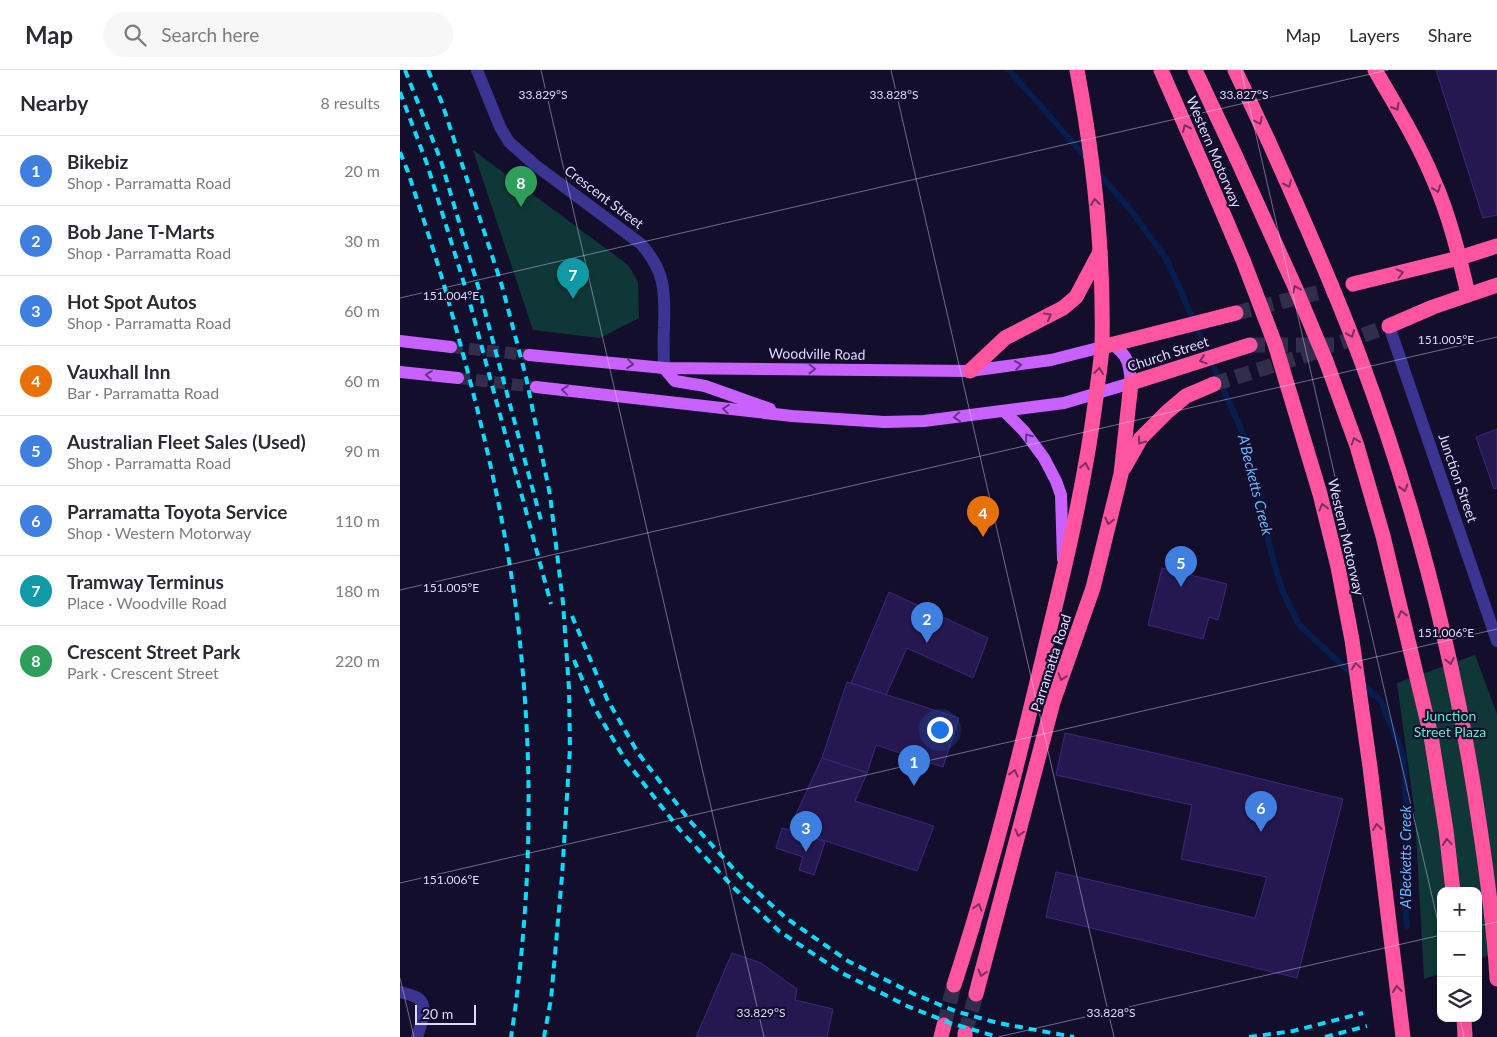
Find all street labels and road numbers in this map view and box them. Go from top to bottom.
street label: Western Motorway [1183,93,1246,211]
street label: Crescent Street [561,161,647,232]
street label: Church Street [1125,332,1211,375]
street label: Woodville Road [769,344,865,363]
street label: Junction Street [1435,431,1482,524]
street label: Western Motorway [1325,477,1368,598]
street label: Parramatta Road [1027,612,1074,714]

